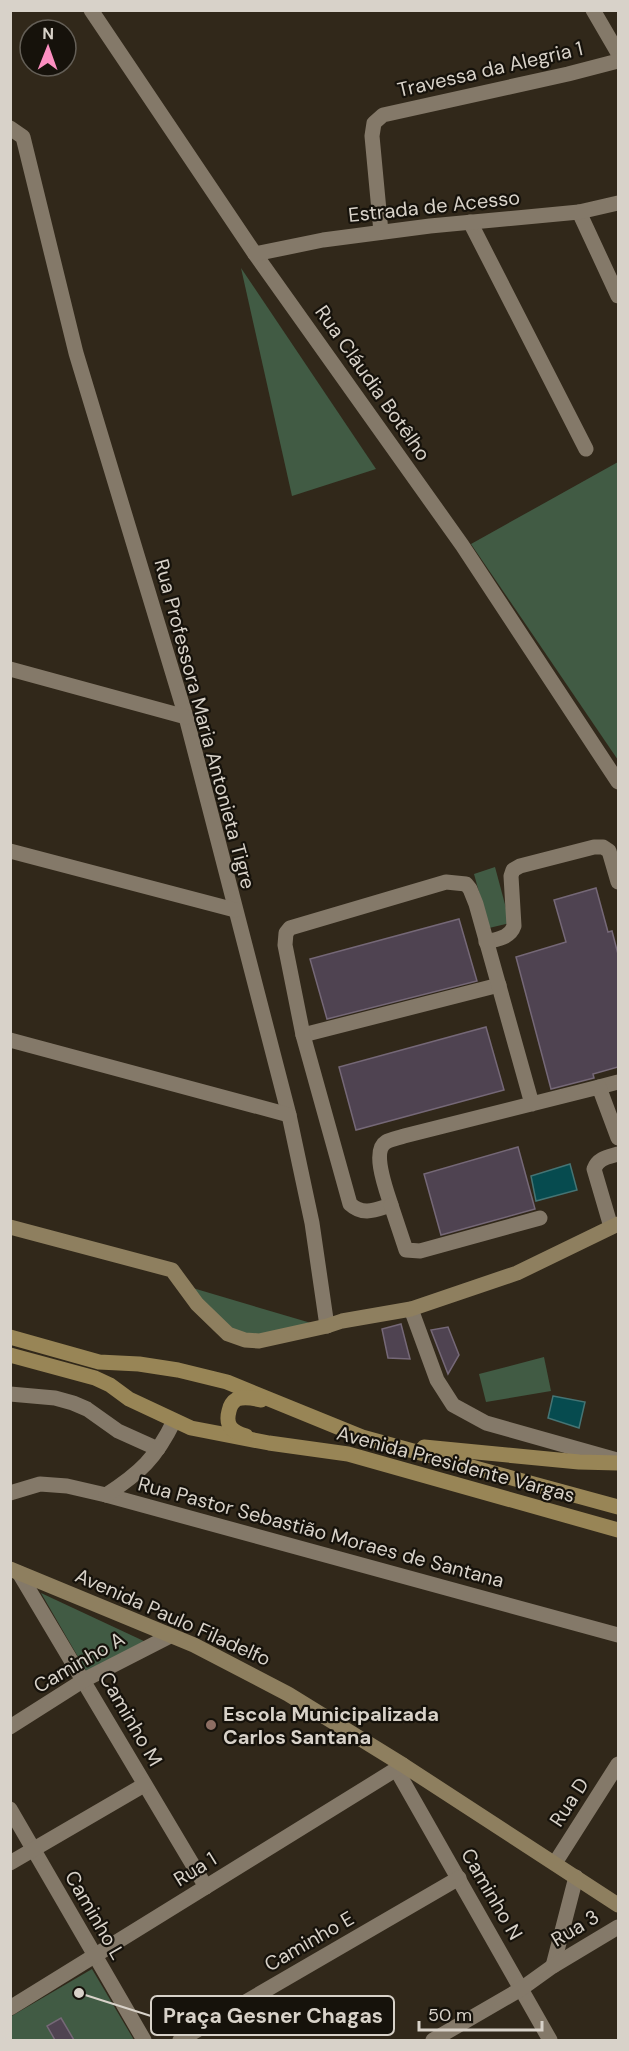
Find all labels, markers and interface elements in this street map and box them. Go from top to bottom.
north arrow [18,18,78,78]
text: N [42,23,54,44]
street label: Travessa da Alegria 1 [395,35,585,103]
street label: Estrada de Acesso [347,184,521,228]
street label: Rua Cláudia Botêlho [309,300,437,466]
street label: Rua Professora Maria Antonieta Tigre [148,556,262,892]
street label: Avenida Presidente Vargas [334,1420,578,1508]
street label: Rua Pastor Sebastião Moraes de Santana [135,1471,507,1593]
street label: Avenida Paulo Filadelfo [71,1562,275,1672]
street label: Caminho A [29,1625,129,1699]
street label: Caminho M [94,1667,168,1771]
place label: Escola Municipalizada Carlos Santana [223,1701,439,1750]
marker: Escola Municipalizada Carlos Santana [204,1718,218,1732]
street label: Rua D [544,1773,594,1831]
street label: Caminho N [455,1843,529,1945]
street label: Rua 1 [169,1846,221,1892]
street label: Caminho L [59,1866,131,1964]
street label: Rua 3 [546,1904,604,1952]
street label: Caminho E [259,1905,359,1977]
scale bar [419,1994,542,2032]
callout: Praça Gesner Chagas [151,1996,394,2035]
text: Praça Gesner Chagas [163,2002,383,2030]
text: 50 m [428,2003,472,2027]

